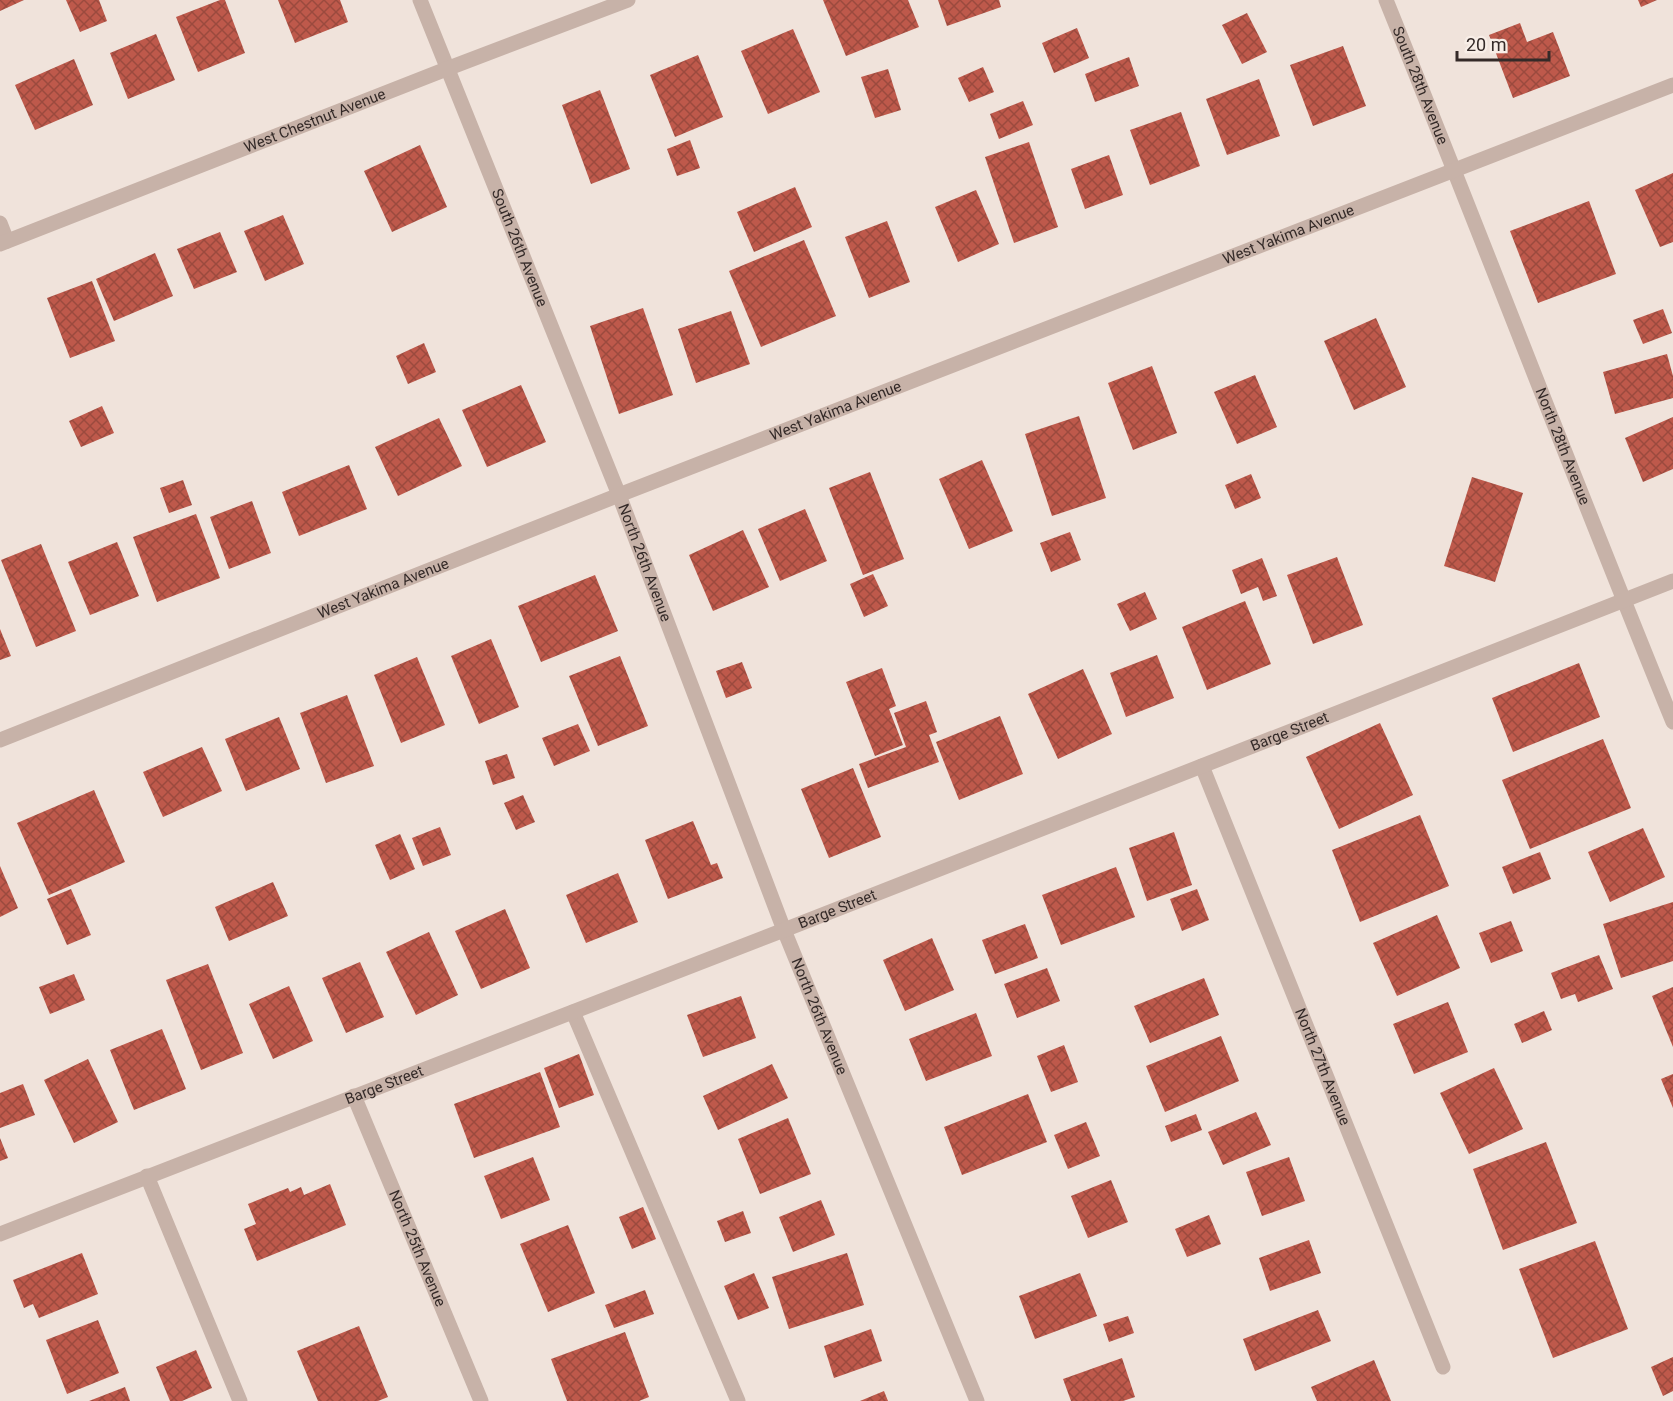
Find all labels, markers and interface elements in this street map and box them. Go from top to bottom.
street label: South 28th Avenue [1389,24,1452,147]
scale bar [1457,24,1548,62]
text: 20 m [1466,34,1506,55]
street label: West Chestnut Avenue [241,85,388,156]
street label: South 26th Avenue [488,186,551,309]
street label: West Yakima Avenue [1220,201,1357,268]
street label: West Yakima Avenue [767,377,904,444]
street label: North 28th Avenue [1532,385,1594,508]
street label: North 26th Avenue [614,501,675,624]
street label: West Yakima Avenue [315,554,451,622]
street label: Barge Street [1248,708,1331,755]
street label: Barge Street [796,886,879,933]
street label: North 26th Avenue [787,955,851,1077]
street label: North 27th Avenue [1291,1006,1354,1128]
street label: Barge Street [343,1062,426,1108]
street label: North 25th Avenue [385,1187,450,1309]

